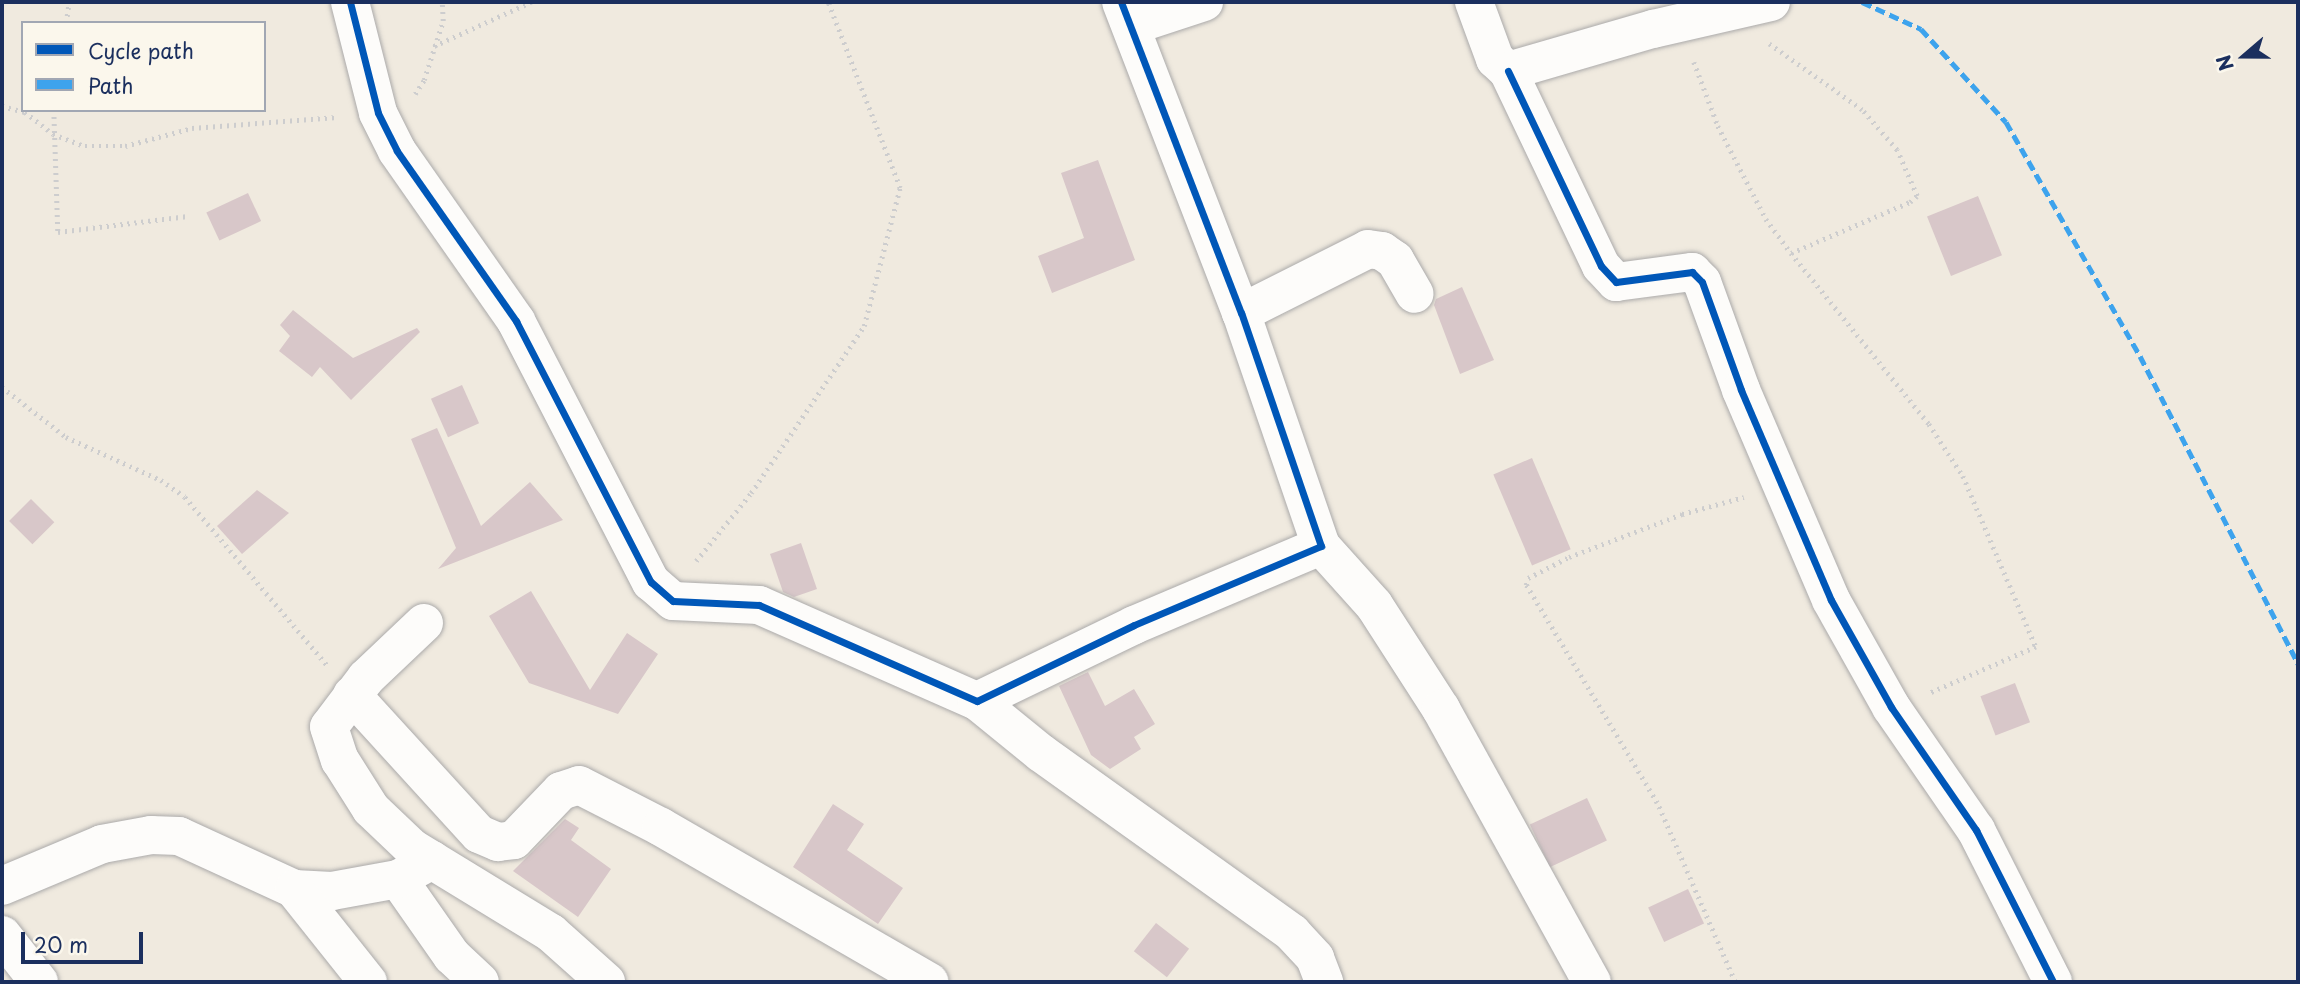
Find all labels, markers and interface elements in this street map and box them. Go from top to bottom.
legend [21,21,266,112]
north arrow [2209,21,2279,91]
text: Cycle path [88,34,194,66]
text: N [2209,51,2240,75]
text: Path [88,69,133,101]
scale bar [24,918,147,962]
text: 20 m [34,928,88,960]

